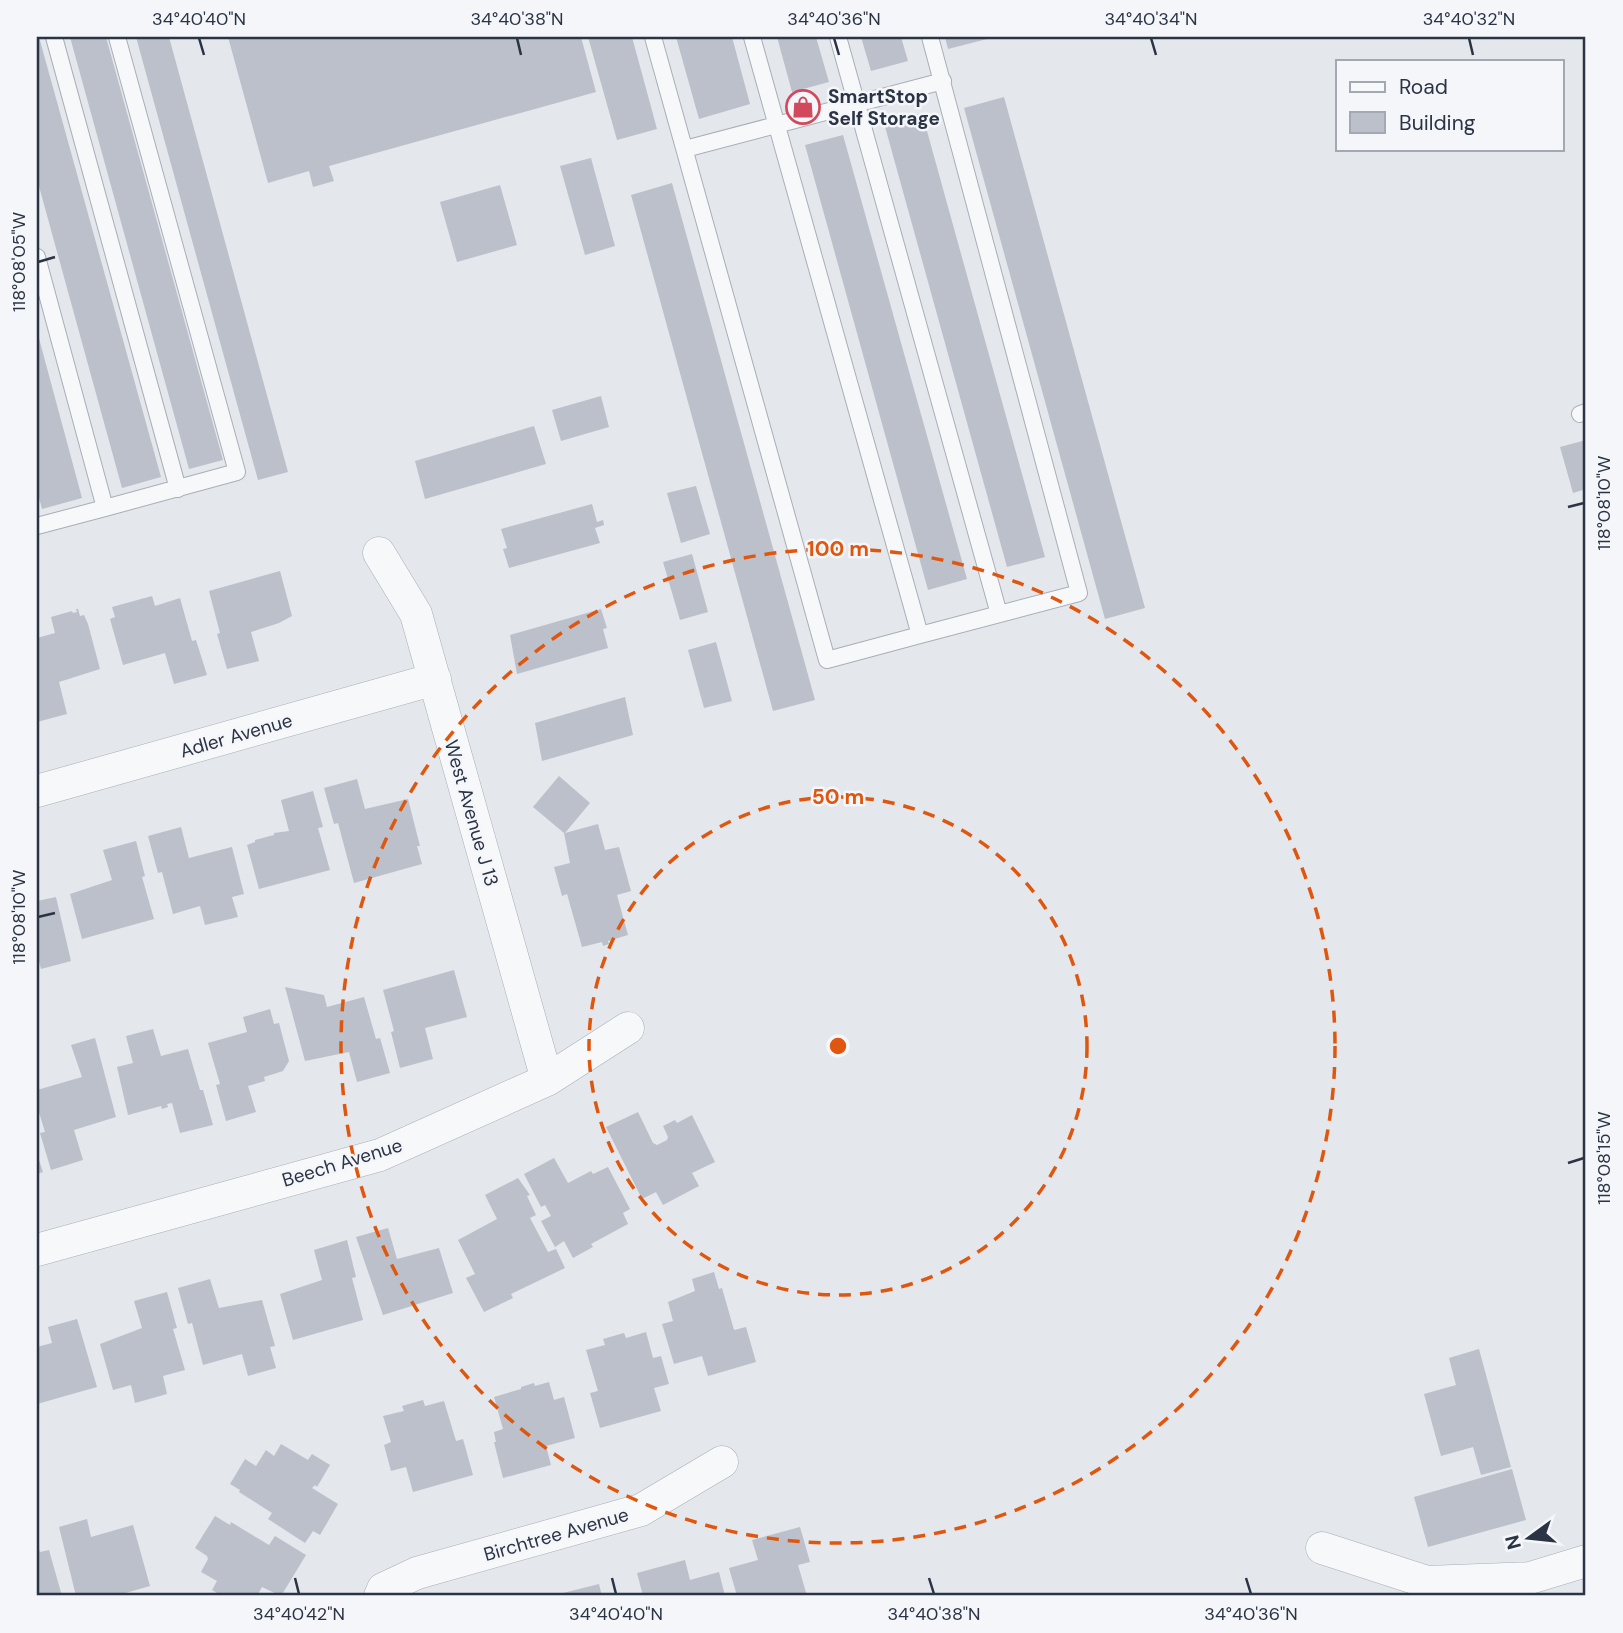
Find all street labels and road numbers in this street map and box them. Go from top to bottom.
street label: Adler Avenue [177,708,295,763]
street label: West Avenue J 13 [439,737,504,889]
street label: Beech Avenue [279,1132,405,1193]
street label: Birchtree Avenue [481,1502,632,1567]

